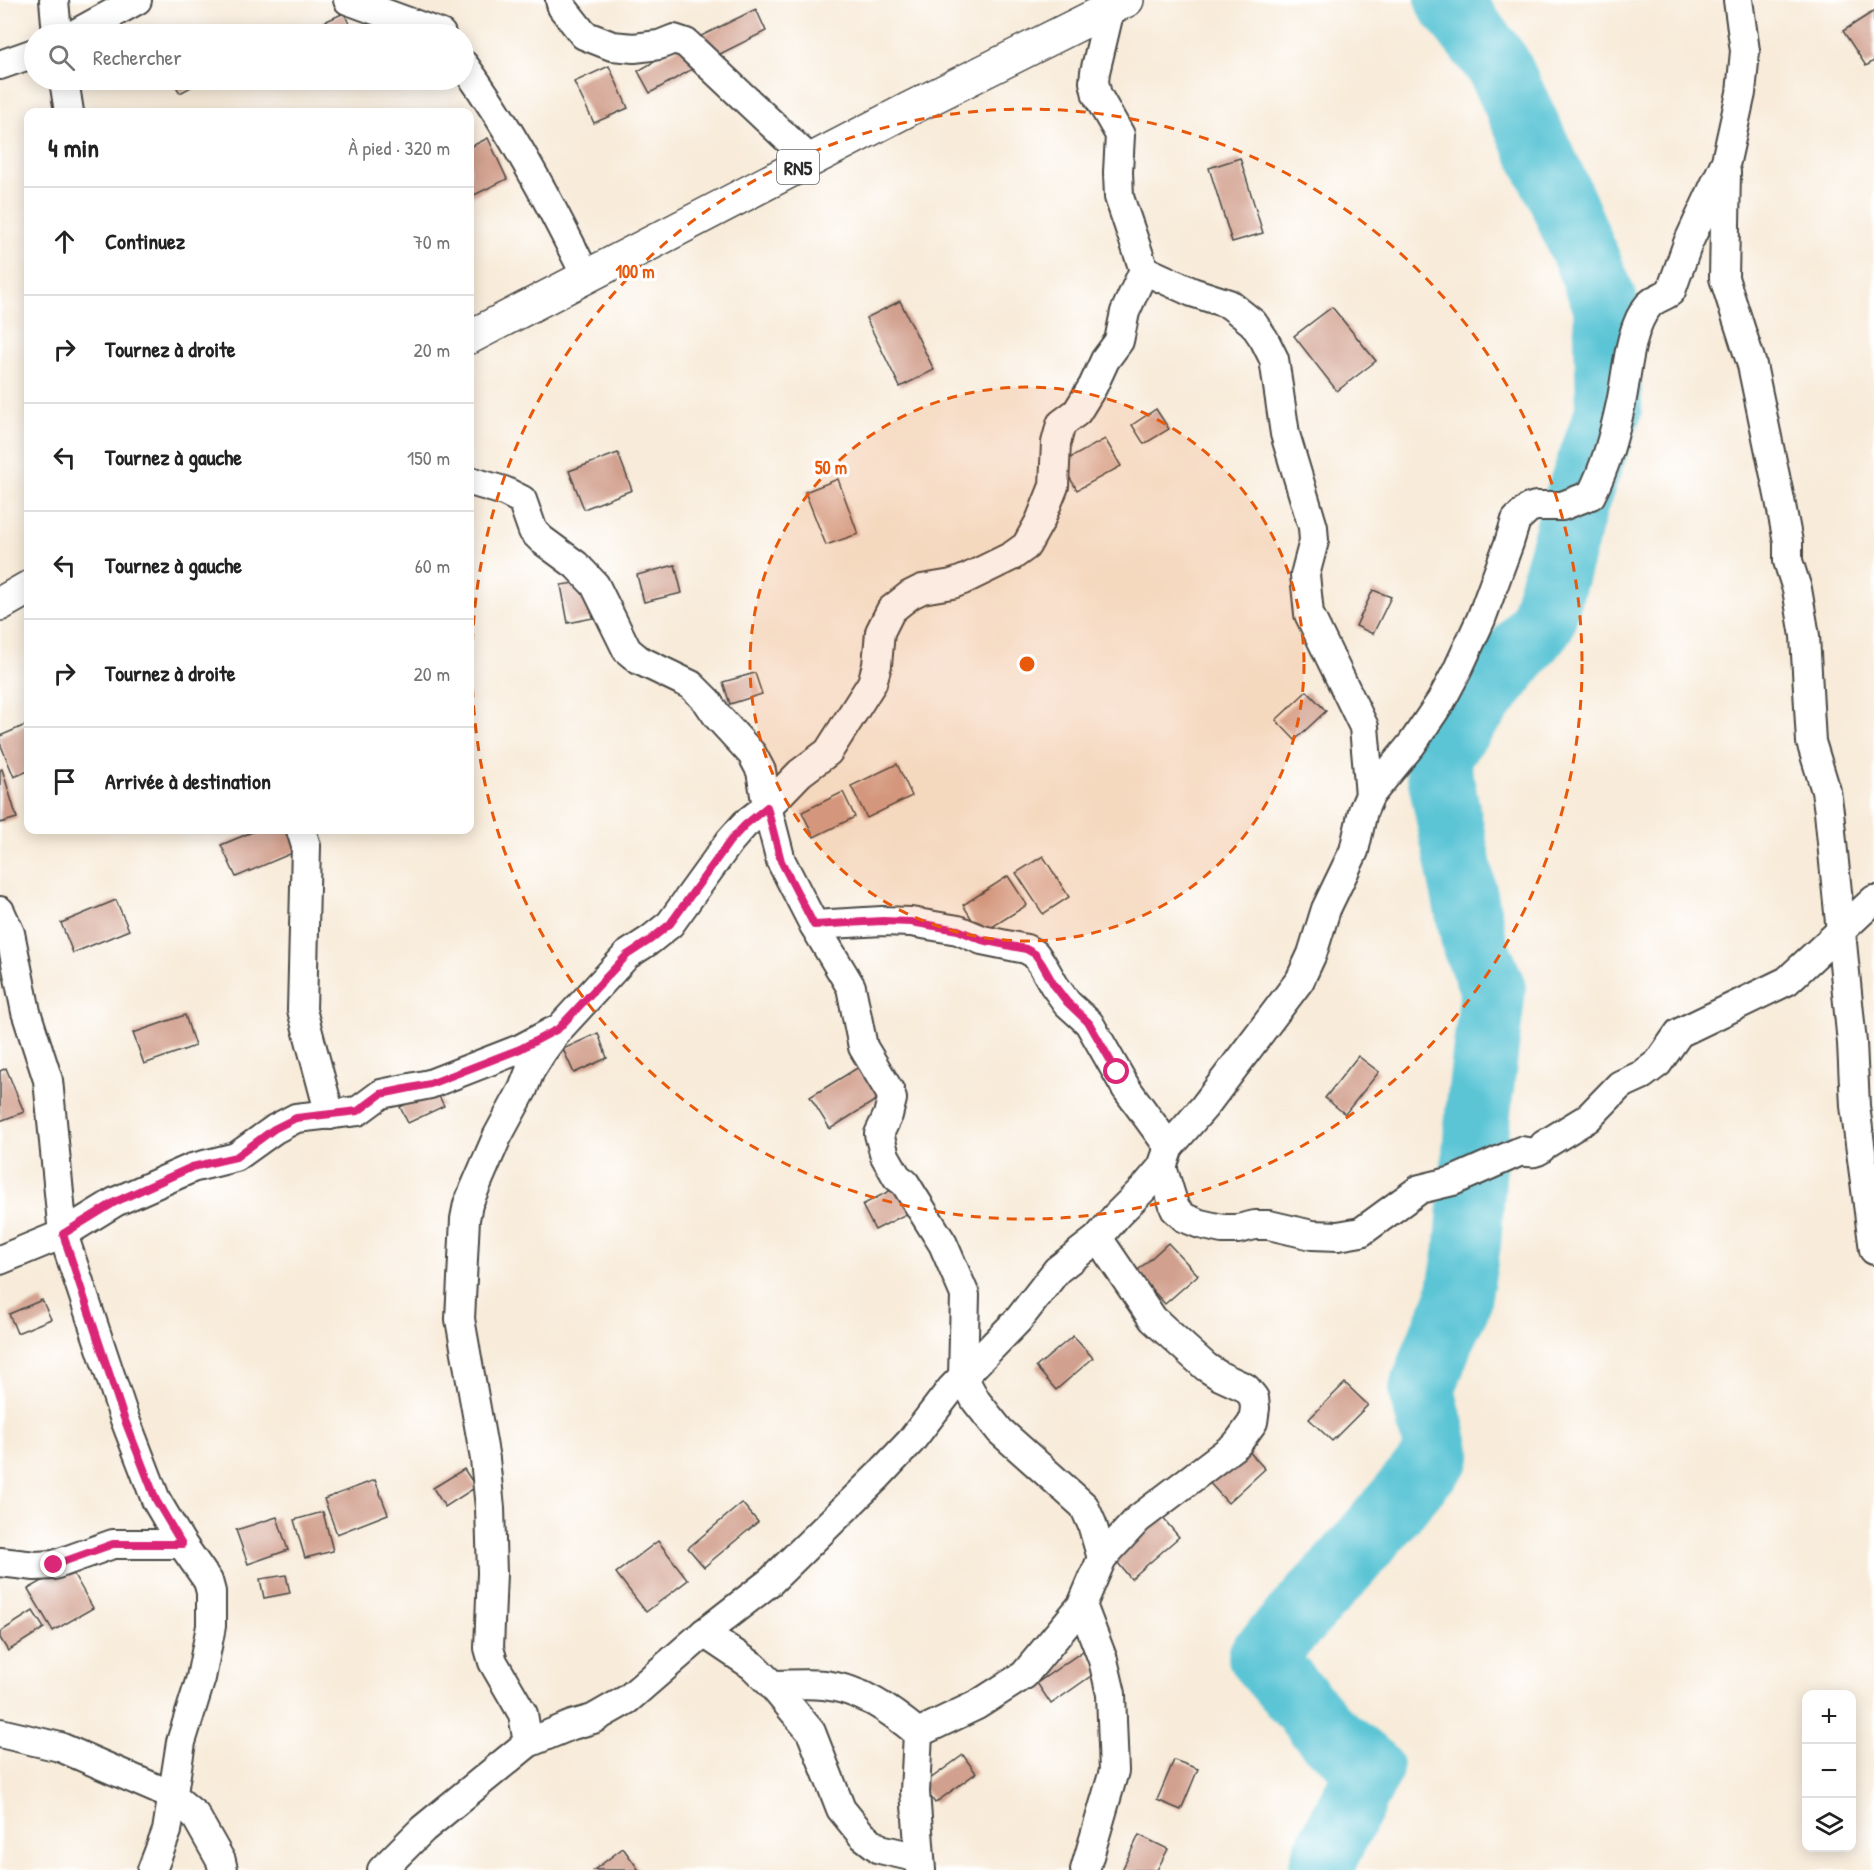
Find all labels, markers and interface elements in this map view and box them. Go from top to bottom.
search box [24,24,474,90]
icon: search [45,41,78,74]
text: Rechercher [93,42,182,72]
text: 4 min [48,130,99,165]
text: À pied · 320 m [348,134,450,161]
road number: RN5 [777,150,819,184]
icon: ahead [48,225,81,258]
text: Continuez [105,226,185,256]
text: 70 m [413,228,450,255]
text: 100 m [615,259,655,284]
icon: right [48,333,81,366]
text: Tournez à droite [105,334,235,364]
text: 20 m [413,336,450,363]
icon: left [48,441,81,474]
text: Tournez à gauche [105,442,242,472]
text: 150 m [407,444,450,471]
text: 50 m [815,455,847,480]
icon: left [48,549,81,582]
text: Tournez à gauche [105,550,242,580]
text: 60 m [415,552,450,579]
centre of rings [1017,654,1037,674]
icon: right [48,657,81,690]
text: Tournez à droite [105,658,235,688]
text: 20 m [413,660,450,687]
icon: arrive [48,765,81,798]
text: Arrivée à destination [105,766,271,796]
route start [1103,1058,1129,1084]
route end [40,1551,66,1577]
map controls [1802,1690,1856,1852]
button: + [1802,1690,1856,1744]
button: − [1802,1744,1856,1798]
button: layers [1802,1798,1856,1852]

